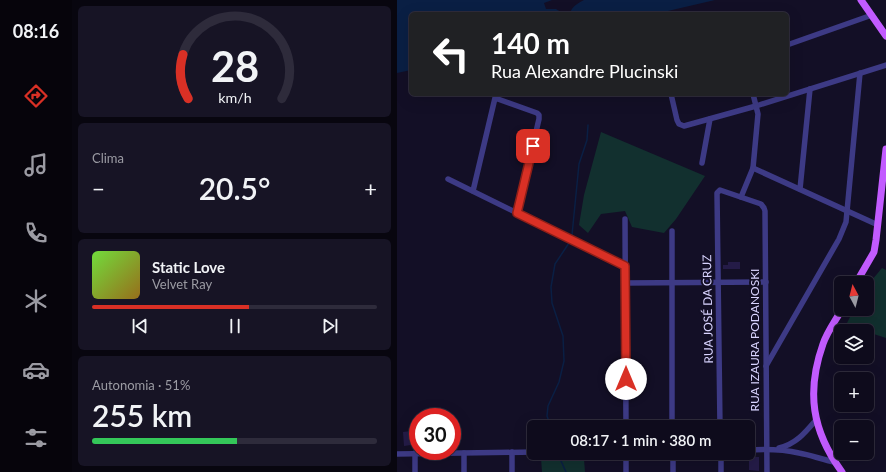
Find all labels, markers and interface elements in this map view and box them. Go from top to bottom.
text: 08:16 [13,20,59,42]
text: 140 m [491,26,570,60]
icon: left [425,28,477,80]
text: 28 [210,41,259,91]
text: Rua Alexandre Plucinski [491,60,678,82]
icon: directions [22,82,50,110]
text: km/h [218,89,251,106]
pin [516,129,550,163]
icon: arrive [522,135,544,157]
text: Clima [92,150,124,166]
icon: music [22,151,50,179]
text: 20.5° [199,170,270,206]
text: − [92,175,105,202]
text: + [364,175,377,202]
icon: phone [22,219,50,247]
street label: RUA JOSÉ DA CRUZ [699,254,716,364]
text: Static Love [152,258,225,276]
street label: RUA IZAURA PODANOSKI [747,269,762,411]
text: Velvet Ray [152,276,212,292]
north arrow [834,276,874,316]
map controls [834,276,874,460]
icon: climate [22,287,50,315]
icon: previous [129,315,151,337]
icon: pause [224,315,246,337]
icon: next [319,315,341,337]
button: layers [834,324,874,364]
icon: car [22,356,50,384]
position arrow [605,358,647,400]
button: + [834,372,874,412]
text: Autonomia · 51% [92,377,190,393]
text: 255 km [92,397,192,433]
speed limit sign: 30 [409,408,461,460]
button: − [834,420,874,460]
icon: filters [22,424,50,452]
text: 08:17 · 1 min · 380 m [571,431,711,449]

